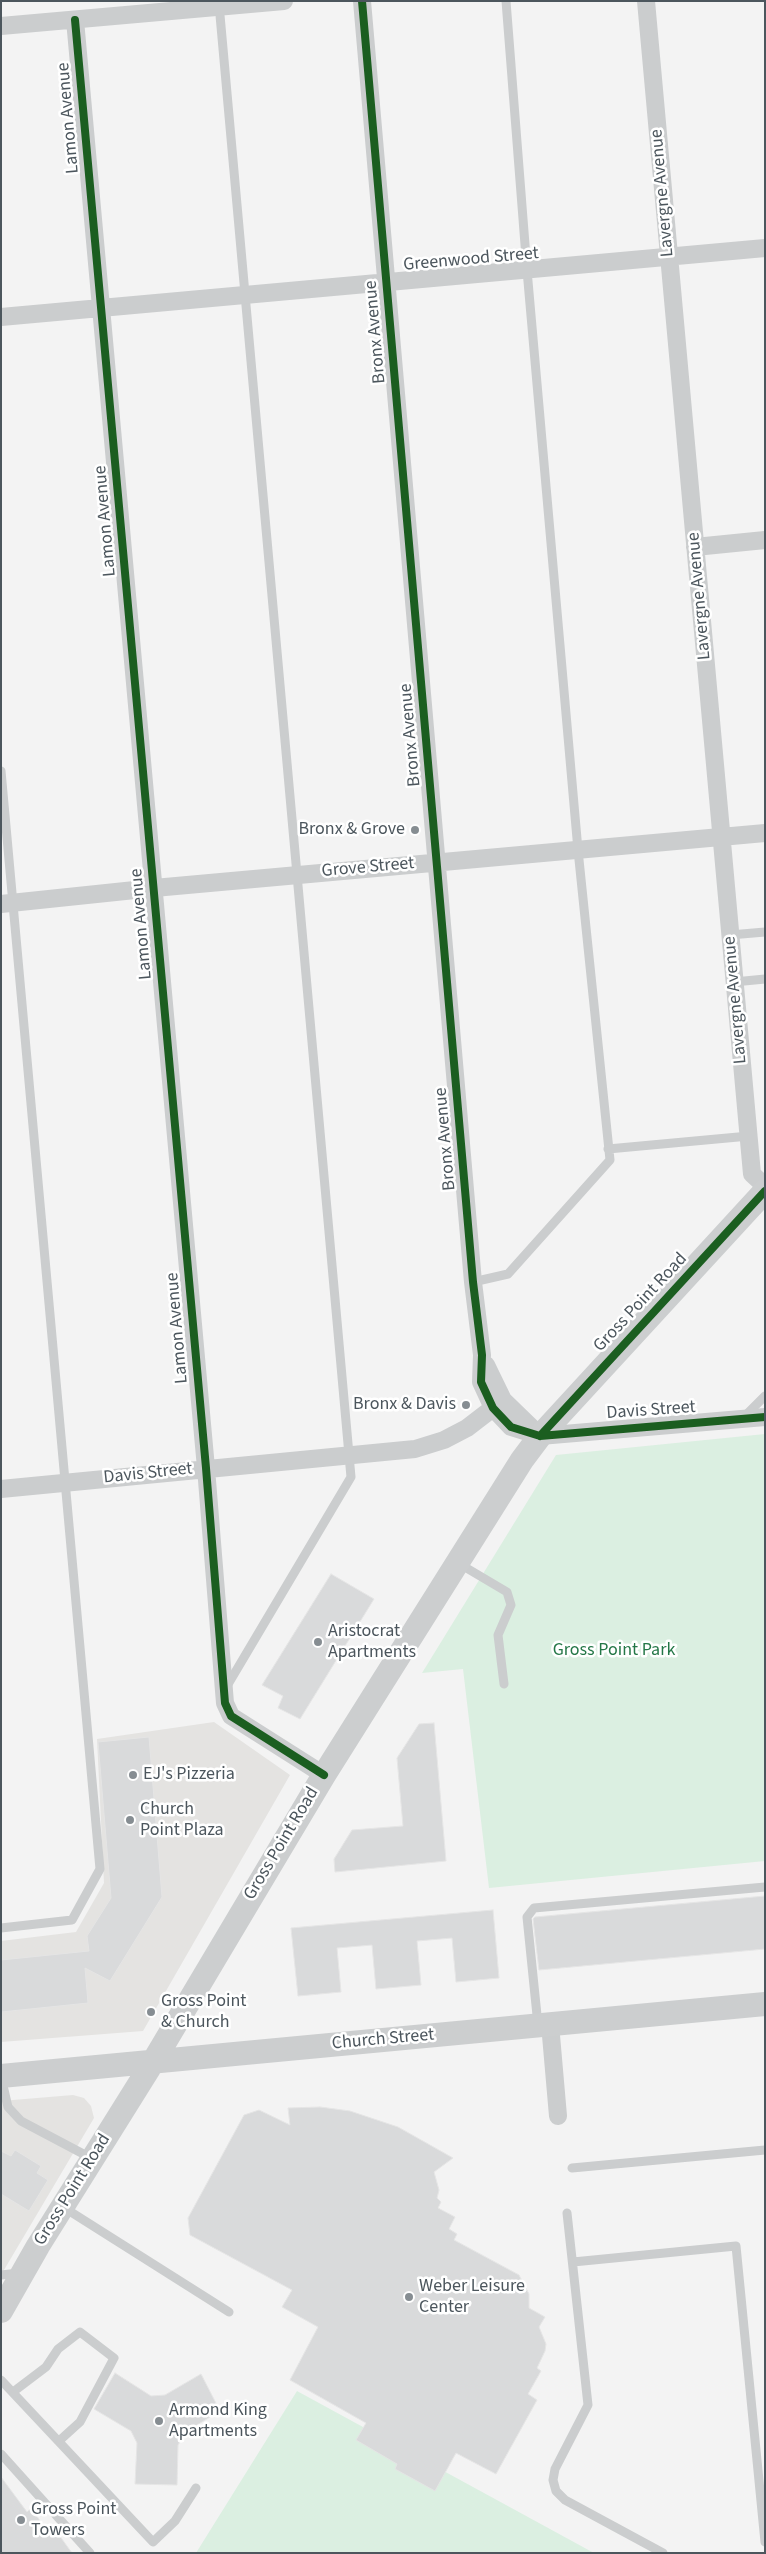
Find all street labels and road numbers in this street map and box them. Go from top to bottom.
street label: Lamon Avenue [53,62,85,174]
street label: Lavergne Avenue [647,128,679,258]
street label: Greenwood Street [402,243,540,277]
street label: Bronx Avenue [361,280,391,384]
street label: Lamon Avenue [90,465,122,577]
street label: Lavergne Avenue [684,531,716,661]
street label: Bronx Avenue [396,683,426,787]
street label: Grove Street [321,853,415,883]
street label: Lamon Avenue [126,868,158,980]
street label: Lavergne Avenue [720,935,752,1065]
street label: Bronx Avenue [431,1087,461,1191]
street label: Gross Point Road [590,1249,692,1357]
street label: Lamon Avenue [162,1272,194,1384]
street label: Davis Street [606,1397,696,1425]
street label: Davis Street [103,1459,193,1489]
street label: Gross Point Road [240,1784,324,1904]
street label: Church Street [331,2025,435,2055]
street label: Gross Point Road [30,2130,116,2250]

